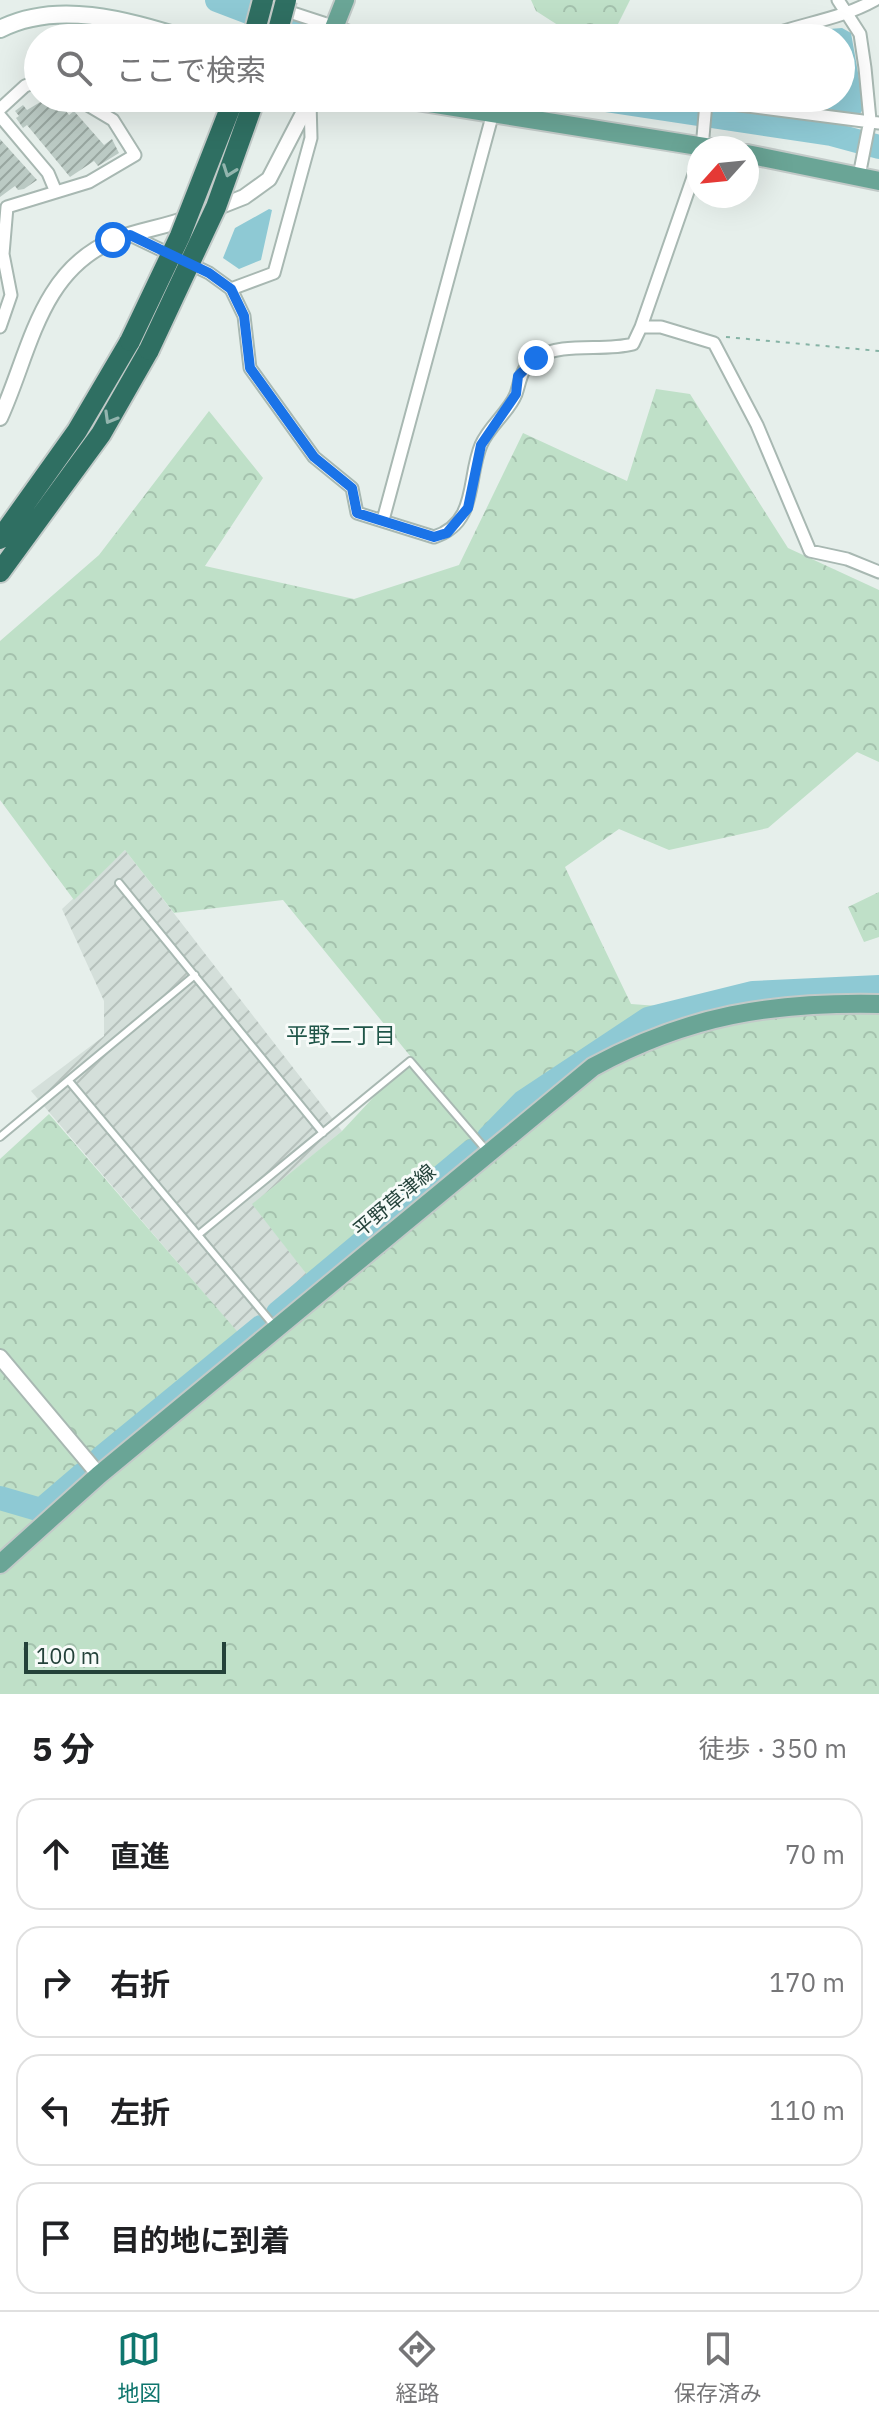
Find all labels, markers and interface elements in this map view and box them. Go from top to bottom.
search box [24,24,855,112]
icon: search [52,46,96,90]
text: ここで検索 [116,50,266,89]
north arrow [687,136,759,208]
one-way arrow [222,164,239,178]
route start [95,222,131,258]
route end [518,340,554,376]
one-way arrow [104,409,120,424]
district label: 平野二丁目 [286,1020,396,1049]
street label: 平野草津線 [347,1158,441,1242]
scale bar [24,1638,226,1674]
text: 100 m [36,1641,100,1670]
text: 5 分 [32,1726,94,1770]
text: 徒歩 · 350 m [699,1731,847,1765]
icon: ahead [34,1832,78,1876]
text: 直進 [110,1836,170,1875]
text: 70 m [785,1837,845,1871]
icon: right [34,1960,78,2004]
text: 右折 [110,1964,170,2003]
text: 170 m [769,1965,845,1999]
icon: left [34,2088,78,2132]
text: 左折 [110,2092,170,2131]
text: 110 m [769,2093,845,2127]
icon: arrive [34,2216,78,2260]
text: 目的地に到着 [110,2220,290,2259]
tab: 地図 [117,2327,161,2407]
tab: 経路 [395,2327,440,2407]
tab: 保存済み [674,2327,762,2407]

